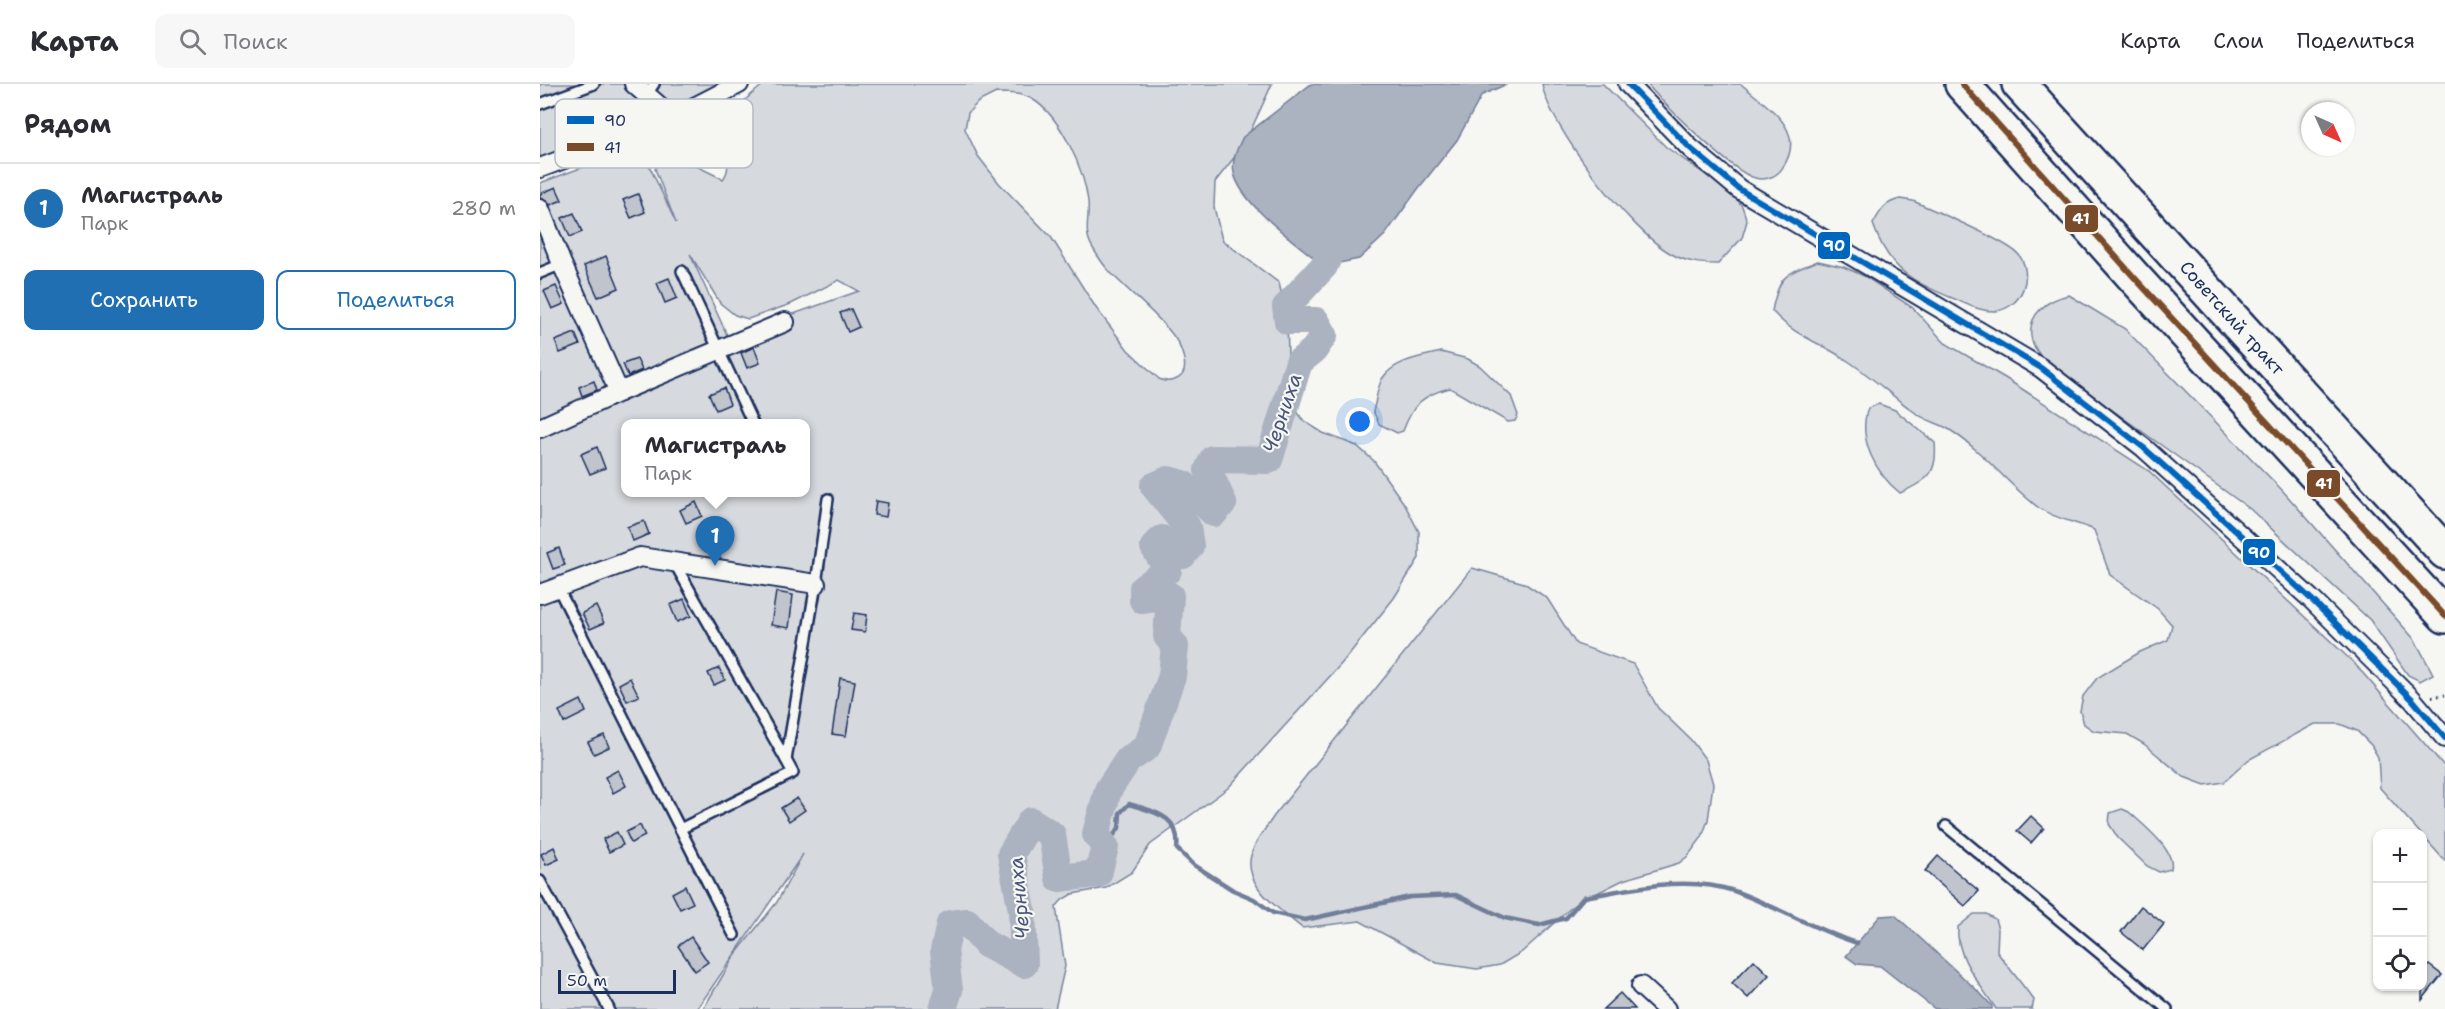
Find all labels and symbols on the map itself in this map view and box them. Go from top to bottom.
legend [555,99,753,168]
north arrow [2301,102,2355,156]
text: 90 [604,110,626,131]
text: 41 [604,137,621,158]
line badge: 41 [2064,204,2099,233]
text: 41 [2072,208,2090,229]
line badge: 90 [1817,231,1851,260]
text: 90 [1823,235,1845,256]
street label: Советский тракт [2174,256,2290,381]
water label: Черниха [1256,370,1308,456]
your location [1345,407,1374,436]
line badge: 41 [2306,469,2341,498]
text: 41 [2315,473,2333,494]
pin: 1 [696,516,735,566]
line badge: 90 [2242,538,2276,566]
text: 90 [2248,542,2270,563]
water label: Черниха [1002,856,1036,940]
scale bar [558,967,676,994]

